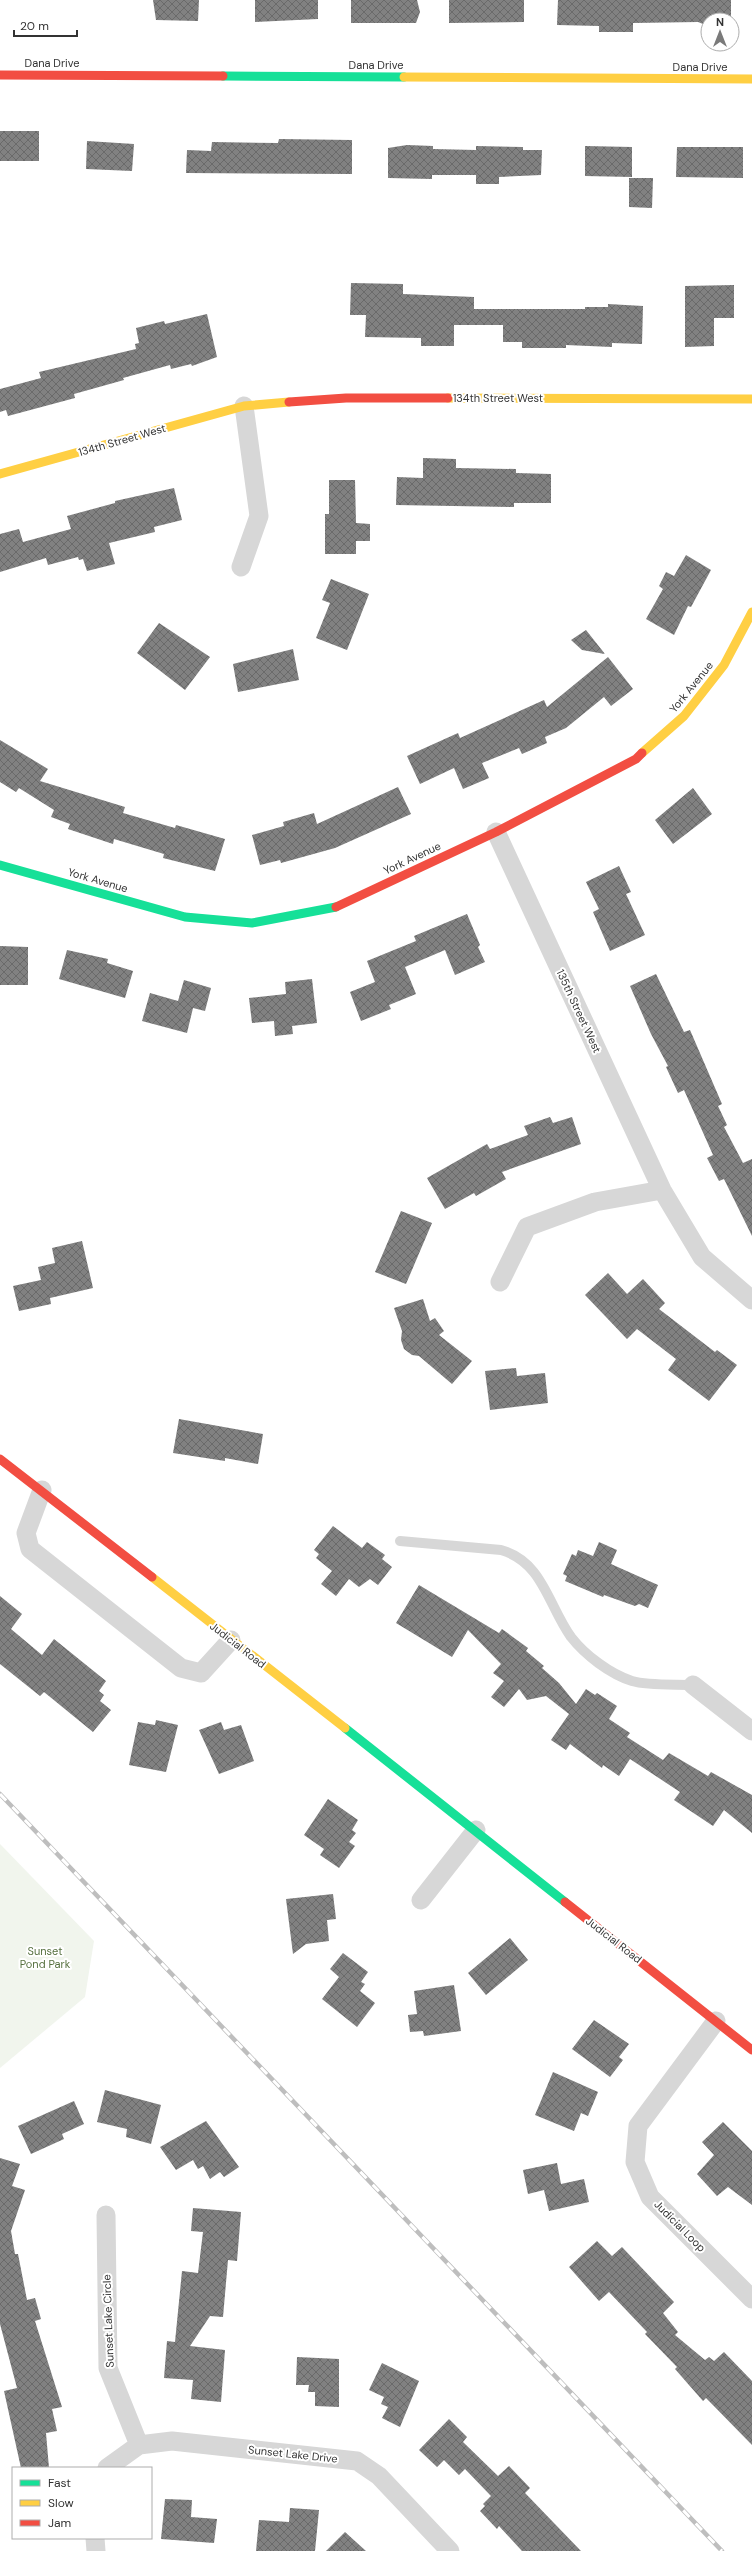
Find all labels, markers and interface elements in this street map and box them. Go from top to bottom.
scale bar [14,12,77,38]
north arrow [700,12,740,52]
text: N [716,15,724,29]
text: 20 m [20,18,49,34]
street label: Dana Drive [25,56,79,70]
street label: Dana Drive [349,58,403,72]
street label: Dana Drive [673,60,727,74]
street label: 134th Street West [453,391,543,405]
street label: 134th Street West [77,421,167,459]
street label: York Avenue [666,659,716,715]
street label: York Avenue [381,839,443,877]
street label: York Avenue [66,865,130,895]
street label: 135th Street West [554,967,604,1055]
street label: Judicial Road [207,1619,269,1671]
street label: Judicial Road [583,1914,645,1966]
park label: Sunset Pond Park [20,1944,71,1971]
street label: Judicial Loop [651,2197,709,2255]
street label: Sunset Lake Circle [99,2274,117,2368]
street label: Sunset Lake Drive [248,2442,338,2466]
legend [12,2467,152,2539]
text: Fast [48,2475,71,2491]
text: Slow [48,2495,74,2511]
text: Jam [48,2515,71,2531]

